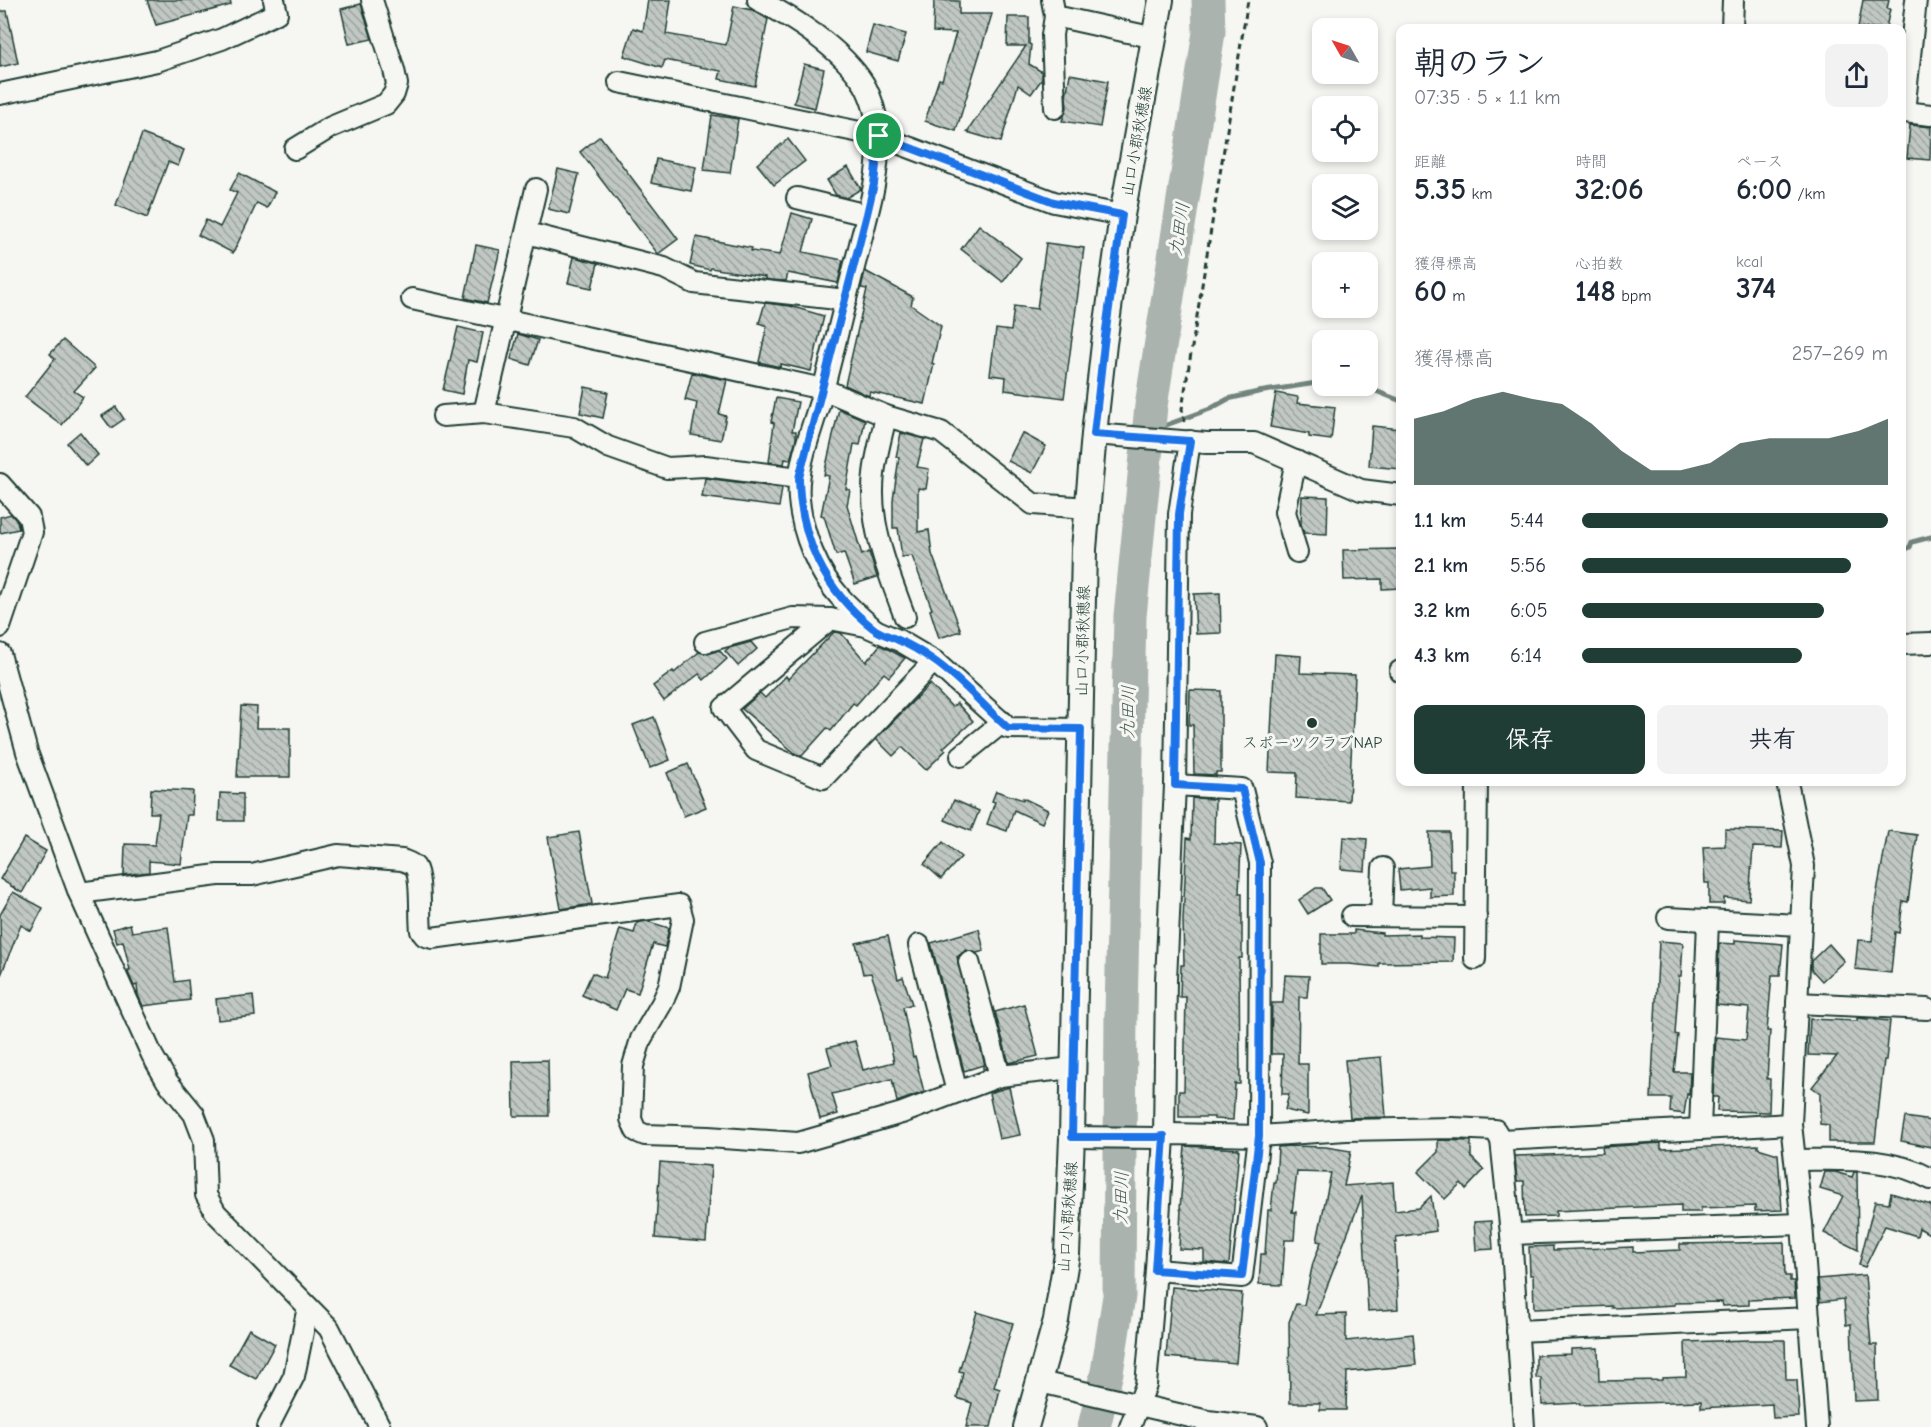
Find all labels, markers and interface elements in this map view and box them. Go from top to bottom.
north arrow [1312,18,1378,84]
map controls [1312,18,1378,396]
text: 朝のラン [1414,44,1546,82]
button: share [1825,44,1888,107]
street label: 山口小郡秋穂線 [1118,84,1156,198]
text: 07:35 · 5 × 1.1 km [1414,86,1561,109]
button: locate [1312,96,1378,162]
pin [853,110,904,161]
icon: arrive [862,119,895,152]
text: 距離 [1414,153,1446,171]
text: 時間 [1575,153,1607,171]
text: ペース [1736,153,1783,171]
text: 5.35 [1414,172,1466,207]
text: 32:06 [1575,172,1644,207]
text: 6:00 [1736,172,1792,207]
button: layers [1312,174,1378,240]
text: km [1466,185,1492,203]
text: /km [1792,185,1826,203]
water label: 九田川 [1165,201,1194,257]
button: + [1312,252,1378,318]
text: kcal [1736,253,1763,271]
text: 獲得標高 [1414,255,1478,273]
text: 心拍数 [1575,255,1623,273]
text: 374 [1736,271,1776,306]
text: 60 [1414,274,1447,309]
text: 148 [1575,274,1616,309]
text: m [1447,287,1465,305]
text: bpm [1616,287,1652,305]
button: − [1312,330,1378,396]
text: 257–269 m [1792,342,1888,365]
text: 獲得標高 [1414,347,1494,370]
text: 1.1 km [1414,509,1466,532]
text: 5:44 [1510,509,1544,532]
text: 2.1 km [1414,554,1468,577]
text: 5:56 [1510,554,1546,577]
street label: 山口小郡秋穂線 [1073,585,1093,697]
text: 3.2 km [1414,599,1470,622]
text: 6:05 [1510,599,1547,622]
text: 4.3 km [1414,644,1470,667]
text: 6:14 [1510,644,1542,667]
water label: 九田川 [1118,685,1139,739]
button: 保存 [1414,705,1645,774]
button: 共有 [1657,705,1888,774]
marker: スポーツクラブNAP [1305,716,1319,730]
place label: スポーツクラブNAP [1242,734,1382,752]
street label: 山口小郡秋穂線 [1055,1161,1081,1274]
water label: 九田川 [1111,1171,1132,1225]

